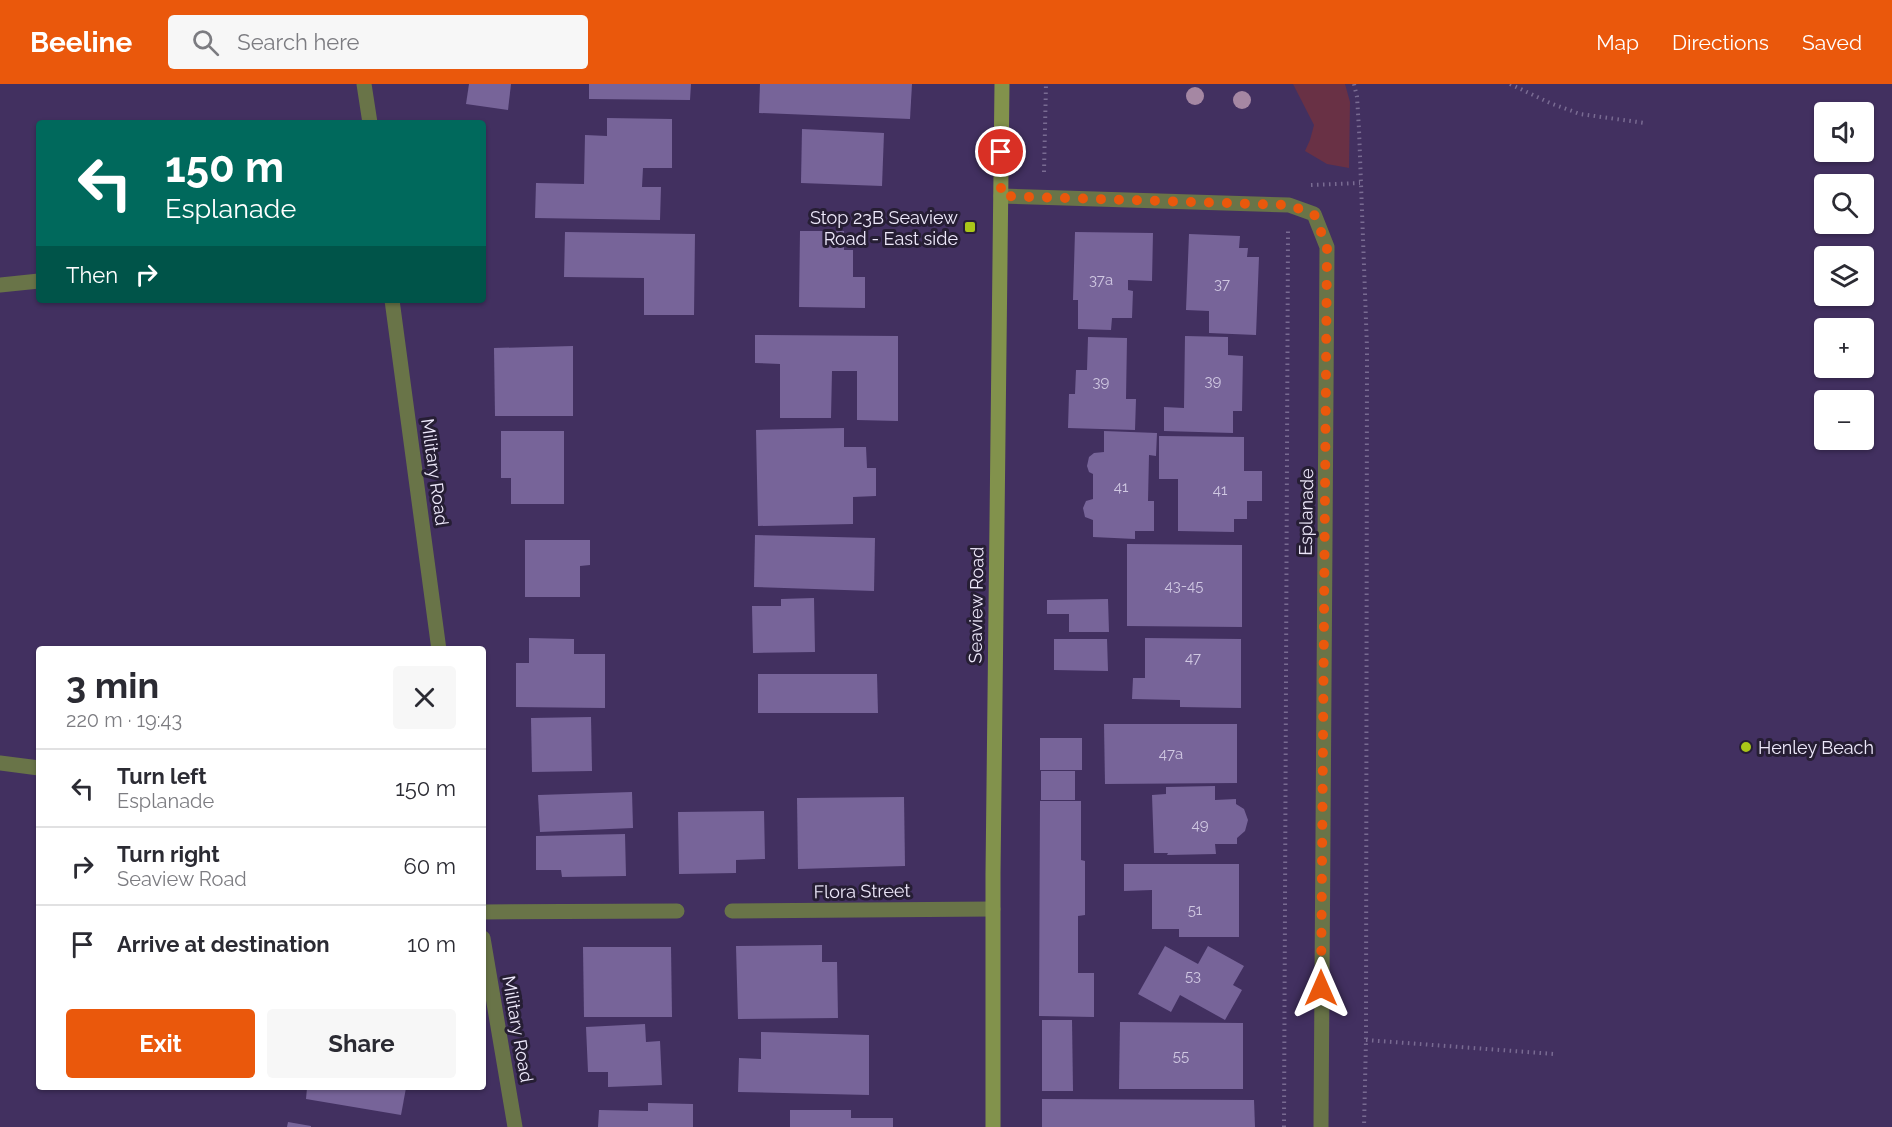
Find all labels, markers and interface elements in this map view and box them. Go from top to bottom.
search box [168,15,588,69]
text: Beeline [30,26,132,59]
icon: search [189,26,222,59]
text: Search here [237,29,359,55]
text: Map [1596,30,1639,55]
text: Directions [1672,30,1769,55]
text: Saved [1802,30,1862,55]
map controls [1814,102,1874,450]
button: sound [1814,102,1874,162]
pin [975,126,1026,177]
icon: arrive [984,135,1017,168]
text: 150 m [165,143,284,192]
icon: left [66,144,144,222]
button: search [1814,174,1874,234]
text: Esplanade [165,193,296,224]
place label: Stop 23B Seaview Road - East side [810,207,958,249]
marker: Stop 23B Seaview Road - East side [963,220,977,234]
button: layers [1814,246,1874,306]
icon: right [130,258,163,291]
text: Then [66,262,118,288]
house number: 37a [1089,271,1113,289]
house number: 37 [1214,275,1230,293]
button: + [1814,318,1874,378]
house number: 39 [1205,372,1222,390]
house number: 39 [1093,373,1110,391]
button: − [1814,390,1874,450]
street label: Military Road [417,417,453,527]
street label: Esplanade [1295,468,1317,556]
house number: 41 [1114,478,1129,496]
house number: 41 [1213,481,1228,499]
street label: Seaview Road [964,546,988,664]
house number: 43-45 [1165,577,1203,595]
house number: 47 [1185,649,1201,667]
text: 3 min [66,664,159,706]
button: close [393,666,456,729]
text: 220 m · 19:43 [66,708,182,732]
place label: Henley Beach [1758,737,1874,758]
marker: Henley Beach [1739,740,1753,754]
house number: 47a [1159,745,1183,763]
text: Turn left [117,763,207,789]
icon: left [66,772,99,805]
text: 150 m [395,775,456,801]
text: Esplanade [117,789,214,813]
house number: 49 [1192,816,1209,834]
text: Turn right [117,841,220,867]
icon: right [66,850,99,883]
text: 60 m [403,853,456,879]
text: Seaview Road [117,867,247,891]
street label: Flora Street [813,880,911,902]
house number: 51 [1188,901,1203,919]
icon: arrive [66,928,99,961]
text: Arrive at destination [117,931,330,957]
text: 10 m [407,931,456,957]
position arrow [1289,956,1353,1020]
house number: 53 [1185,967,1201,985]
street label: Military Road [498,974,538,1084]
button: Exit [66,1009,255,1078]
button: Share [267,1009,456,1078]
house number: 55 [1173,1047,1189,1065]

